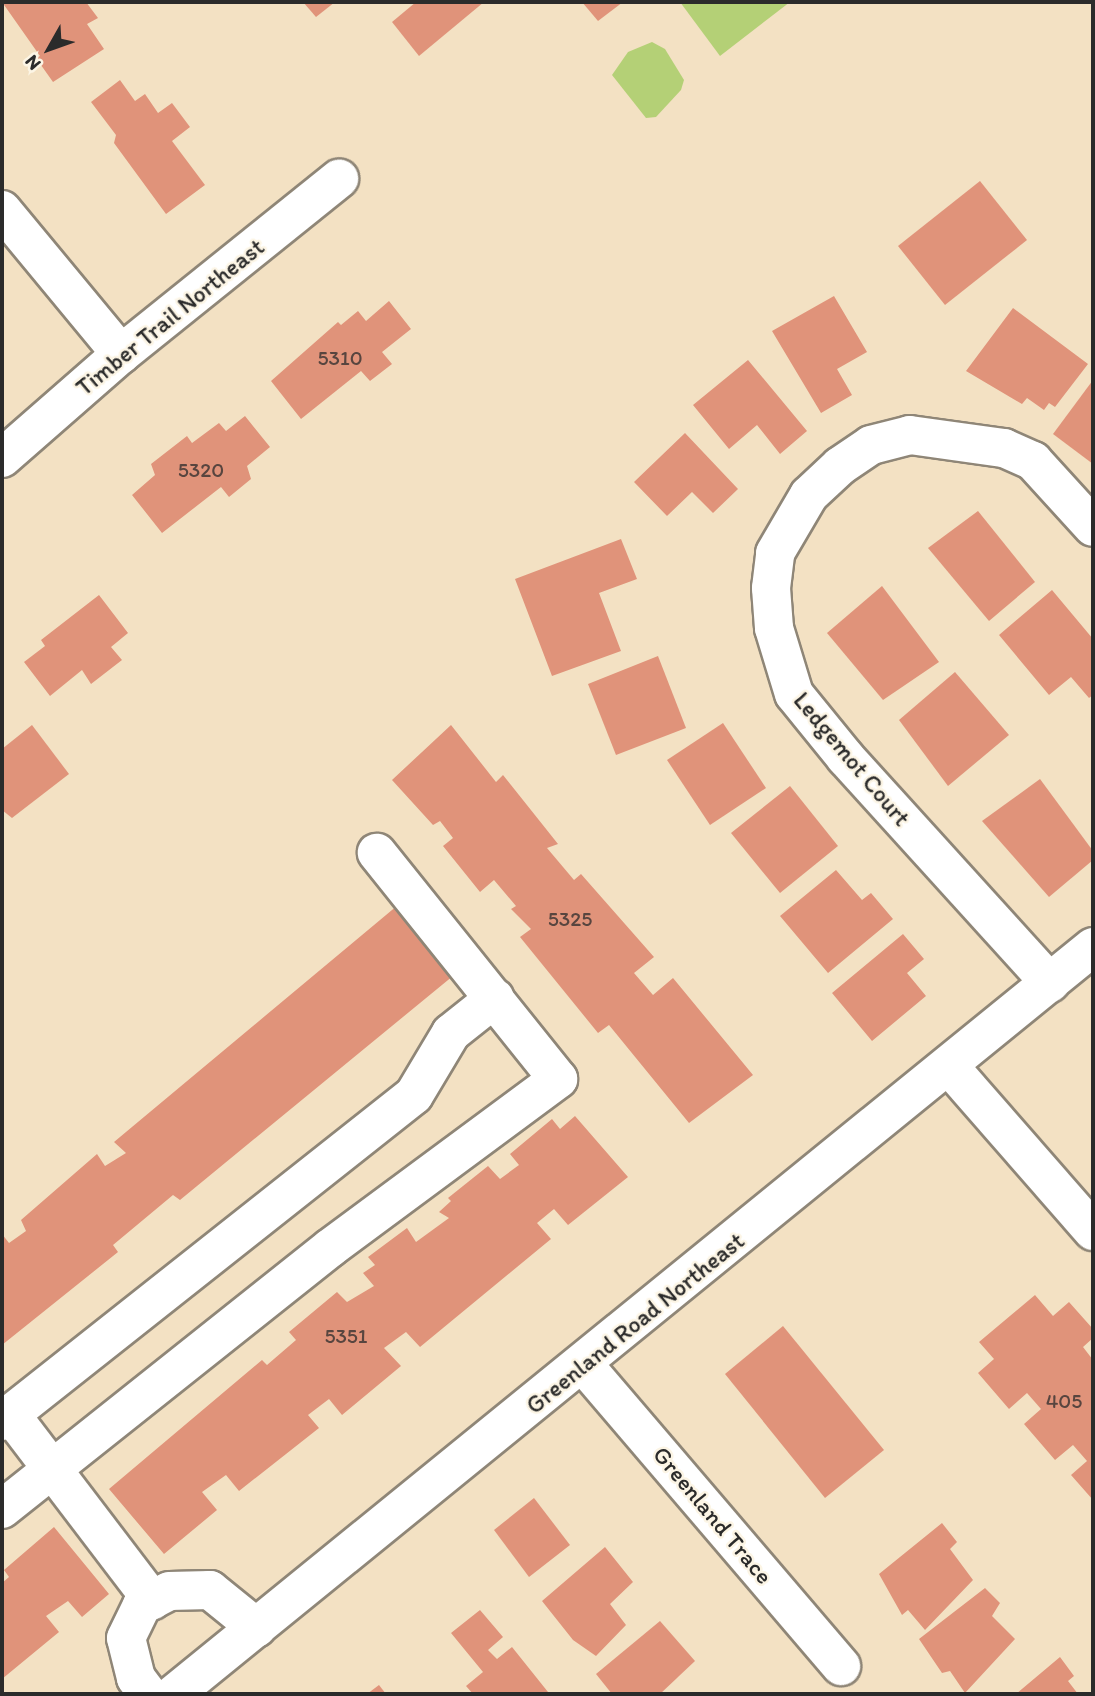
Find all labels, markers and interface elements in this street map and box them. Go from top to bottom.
north arrow [14,14,84,84]
text: N [20,51,45,75]
street label: Timber Trail Northeast [70,232,270,402]
house number: 5310 [317,345,363,371]
house number: 5320 [178,457,224,483]
street label: Ledgemot Court [787,686,917,832]
house number: 5325 [548,906,592,932]
street label: Greenland Road Northeast [520,1226,750,1420]
house number: 5351 [324,1323,368,1349]
house number: 405 [1046,1388,1082,1414]
street label: Greenland Trace [648,1441,778,1589]

